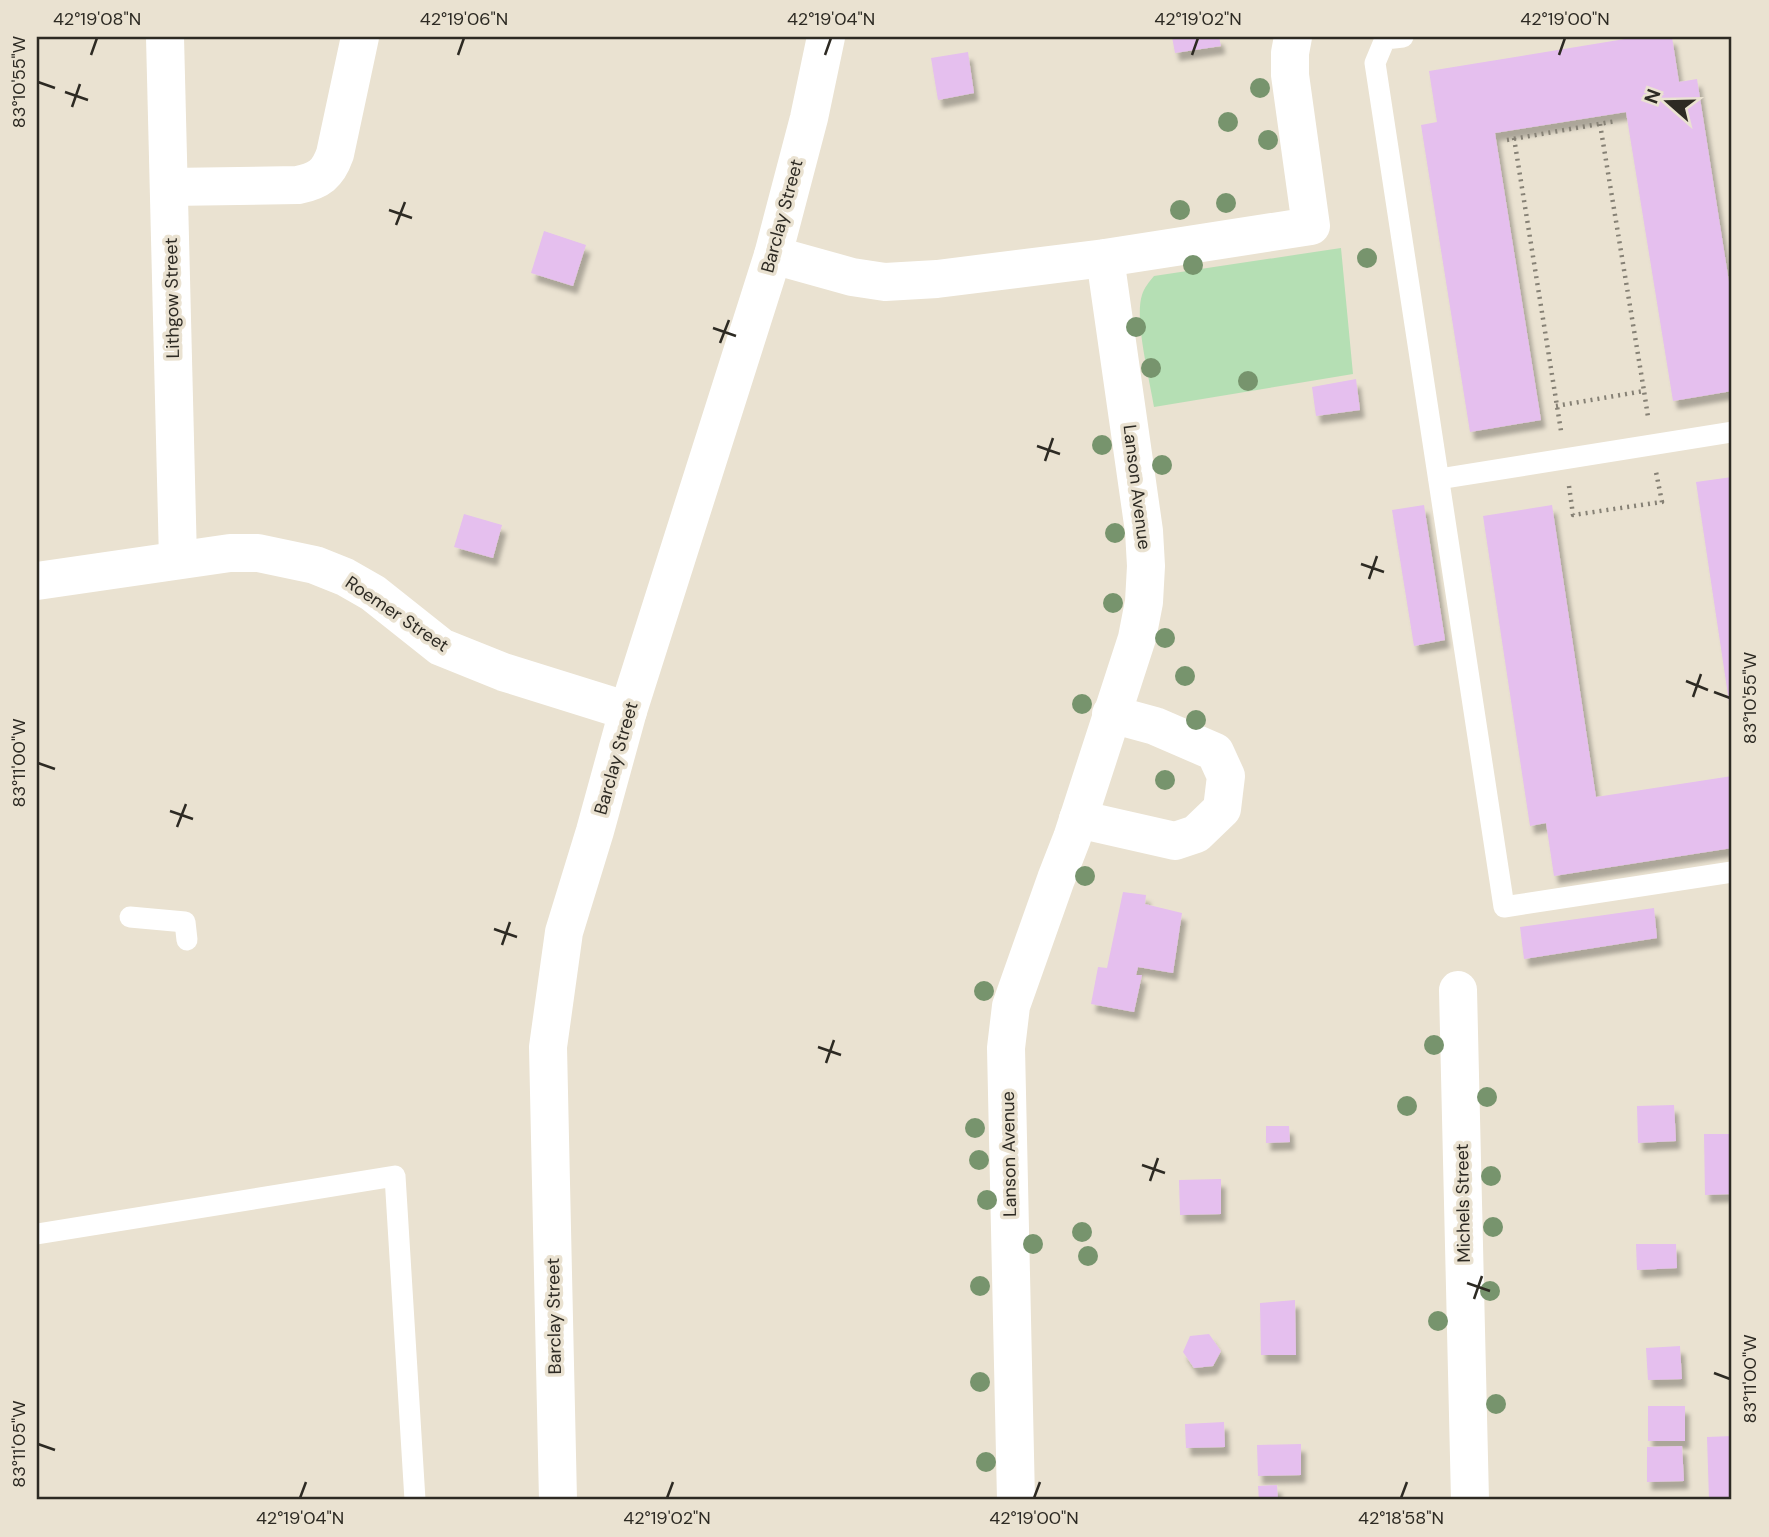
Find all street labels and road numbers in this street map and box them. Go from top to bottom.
street label: Barclay Street [755,157,809,275]
street label: Lithgow Street [159,237,185,359]
street label: Lanson Avenue [1117,423,1157,551]
street label: Roemer Street [341,571,453,657]
street label: Barclay Street [588,699,644,817]
street label: Lanson Avenue [996,1091,1022,1217]
street label: Michels Street [1450,1143,1476,1263]
street label: Barclay Street [541,1257,567,1375]

